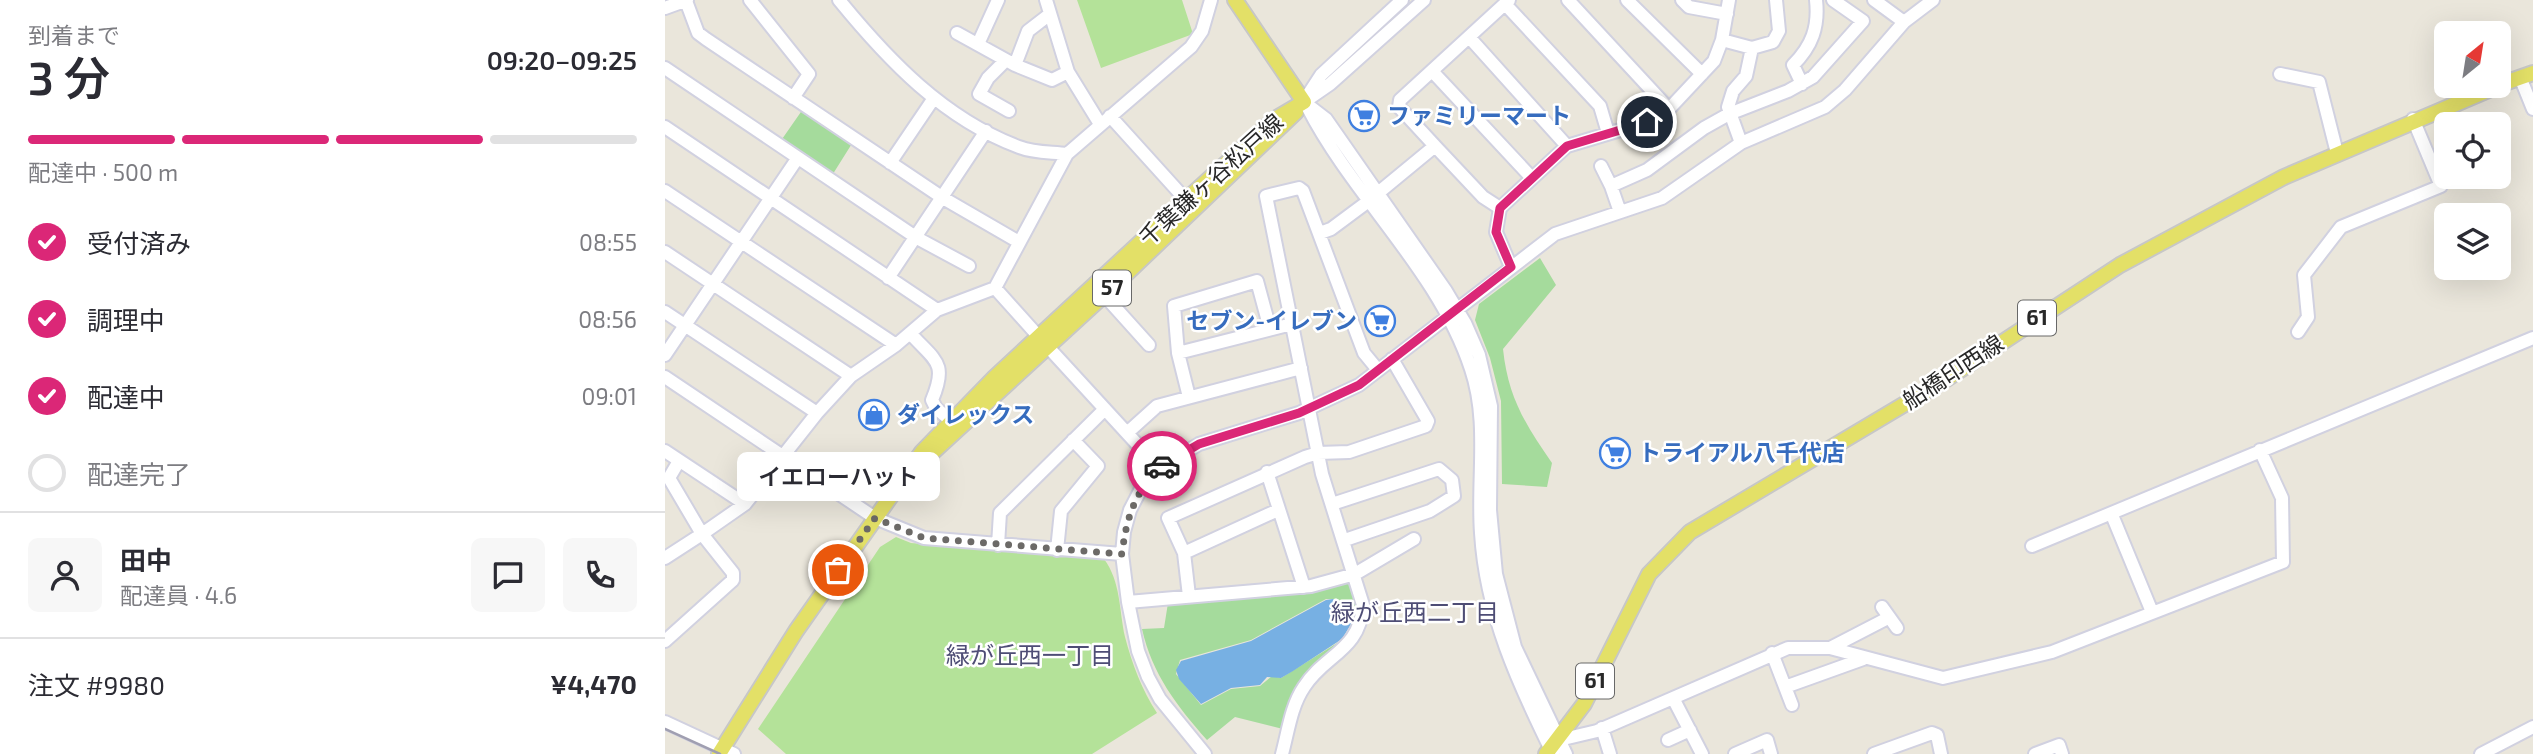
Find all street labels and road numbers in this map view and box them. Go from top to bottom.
street label: 千葉鎌ヶ谷松戸線 [1133,107,1288,251]
road number: 57 [1093,270,1131,306]
road number: 61 [2018,300,2056,336]
street label: 船橋印西線 [1897,328,2008,414]
road number: 61 [1576,664,1614,698]

